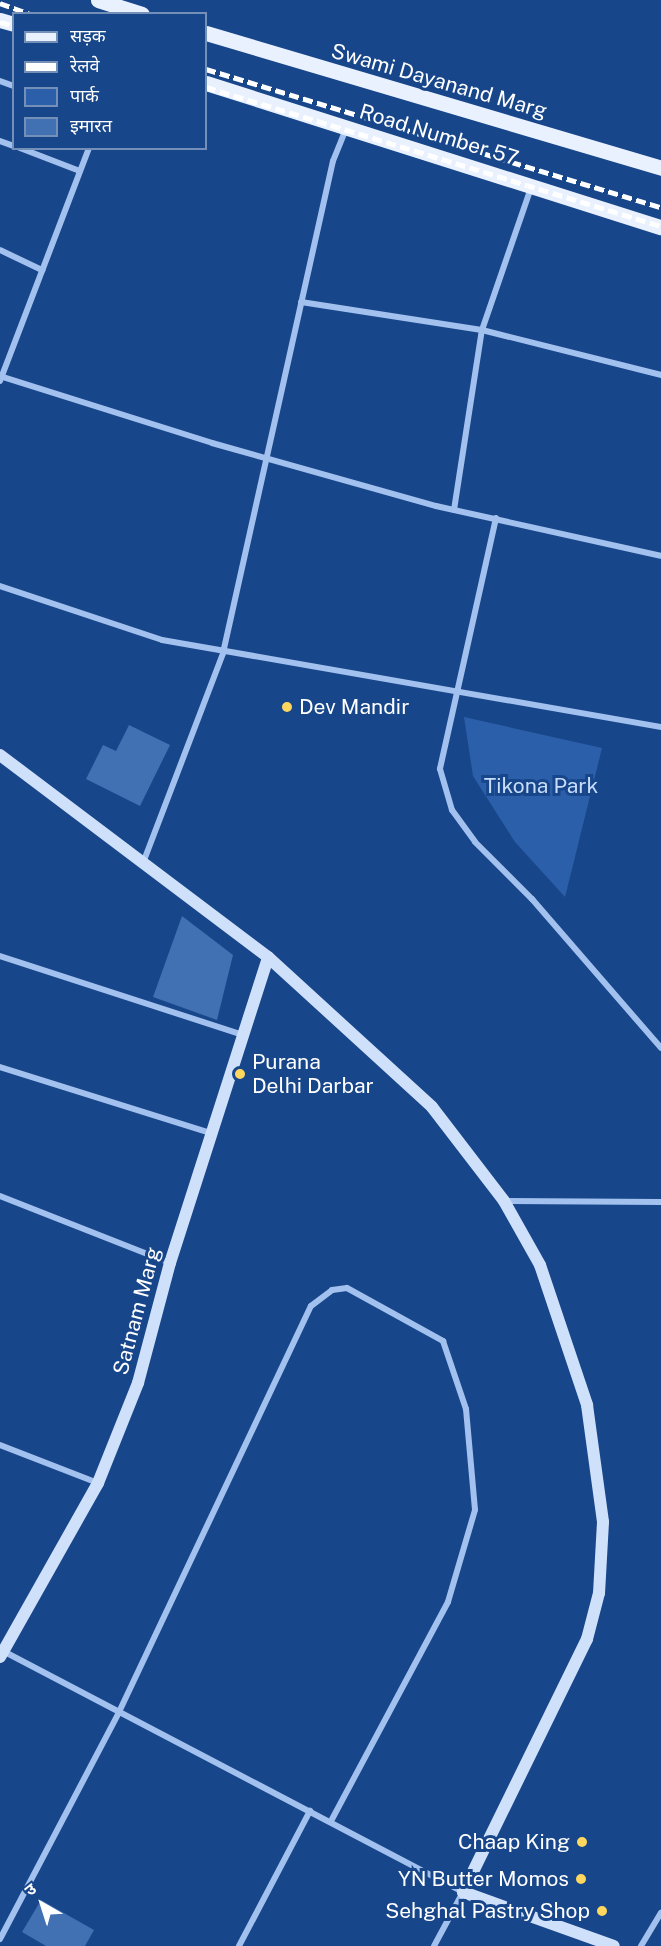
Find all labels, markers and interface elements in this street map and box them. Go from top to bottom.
legend [12,12,207,150]
text: सड़क [70,25,106,46]
street label: Swami Dayanand Marg [328,38,550,124]
text: रेलवे [70,55,100,76]
text: पार्क [70,85,99,106]
street label: Road Number 57 [356,99,522,171]
text: इमारत [70,115,112,136]
place label: Dev Mandir [299,694,409,720]
marker: Dev Mandir [280,700,294,714]
park label: Tikona Park [484,773,598,799]
place label: Purana Delhi Darbar [252,1049,374,1099]
marker: Purana Delhi Darbar [233,1067,247,1081]
street label: Satnam Marg [108,1244,166,1378]
place label: Chaap King [458,1829,570,1855]
marker: Chaap King [575,1835,589,1849]
place label: YN Butter Momos [398,1866,569,1892]
marker: YN Butter Momos [574,1872,588,1886]
north arrow [12,1874,72,1934]
text: उ [21,1879,40,1900]
place label: Sehghal Pastry Shop [385,1898,590,1924]
marker: Sehghal Pastry Shop [595,1904,609,1918]

